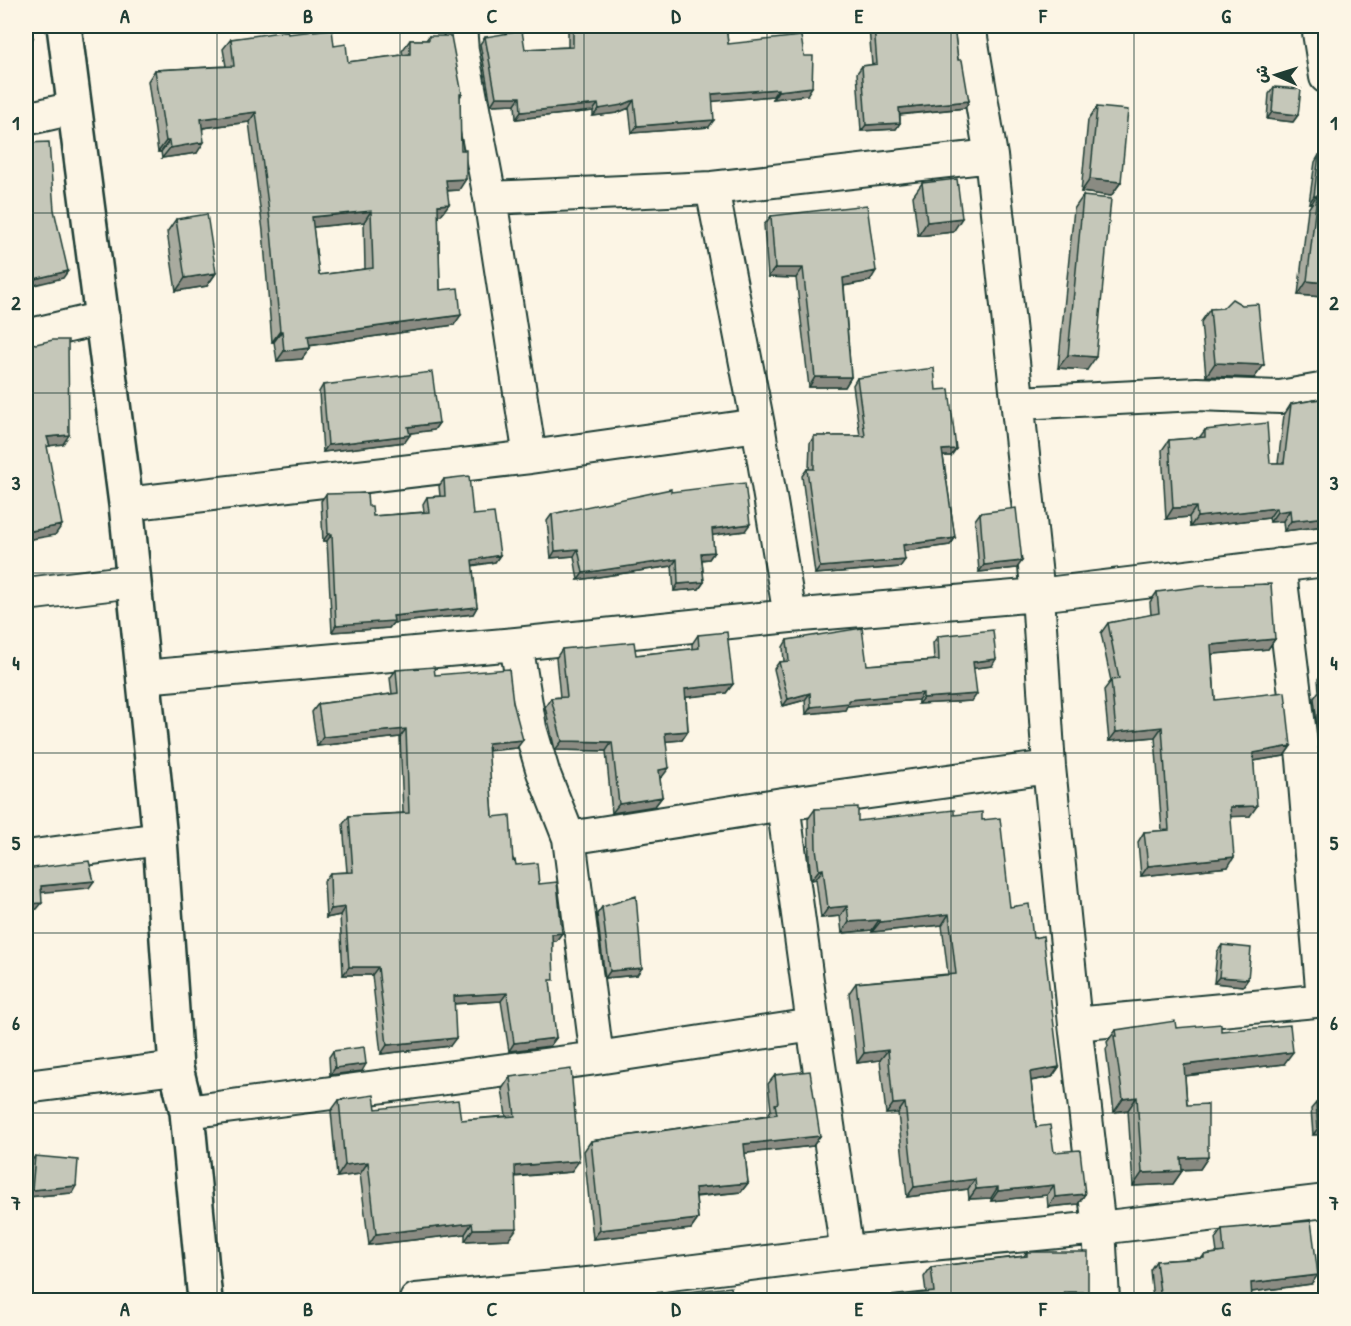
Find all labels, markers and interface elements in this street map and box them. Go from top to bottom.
text: A [120,2,130,29]
text: B [303,2,313,29]
text: C [487,2,498,29]
text: D [671,2,681,29]
text: E [855,2,864,29]
text: F [1038,2,1048,29]
text: G [1221,2,1231,29]
north arrow [1246,45,1306,105]
text: ش [1250,65,1272,84]
text: 1 [12,109,20,136]
text: 1 [1330,109,1338,136]
text: 2 [11,289,21,316]
text: 2 [1329,289,1339,316]
text: 3 [12,469,21,496]
text: 3 [1330,469,1339,496]
text: 4 [12,649,20,676]
text: 4 [1330,649,1338,676]
text: 5 [12,829,21,856]
text: 5 [1330,829,1339,856]
text: 6 [12,1009,20,1036]
text: 6 [1330,1009,1338,1036]
text: 7 [10,1189,21,1216]
text: 7 [1328,1189,1339,1216]
text: A [120,1295,130,1322]
text: B [303,1295,313,1322]
text: C [487,1295,498,1322]
text: D [671,1295,681,1322]
text: E [855,1295,864,1322]
text: F [1038,1295,1048,1322]
text: G [1221,1295,1231,1322]

